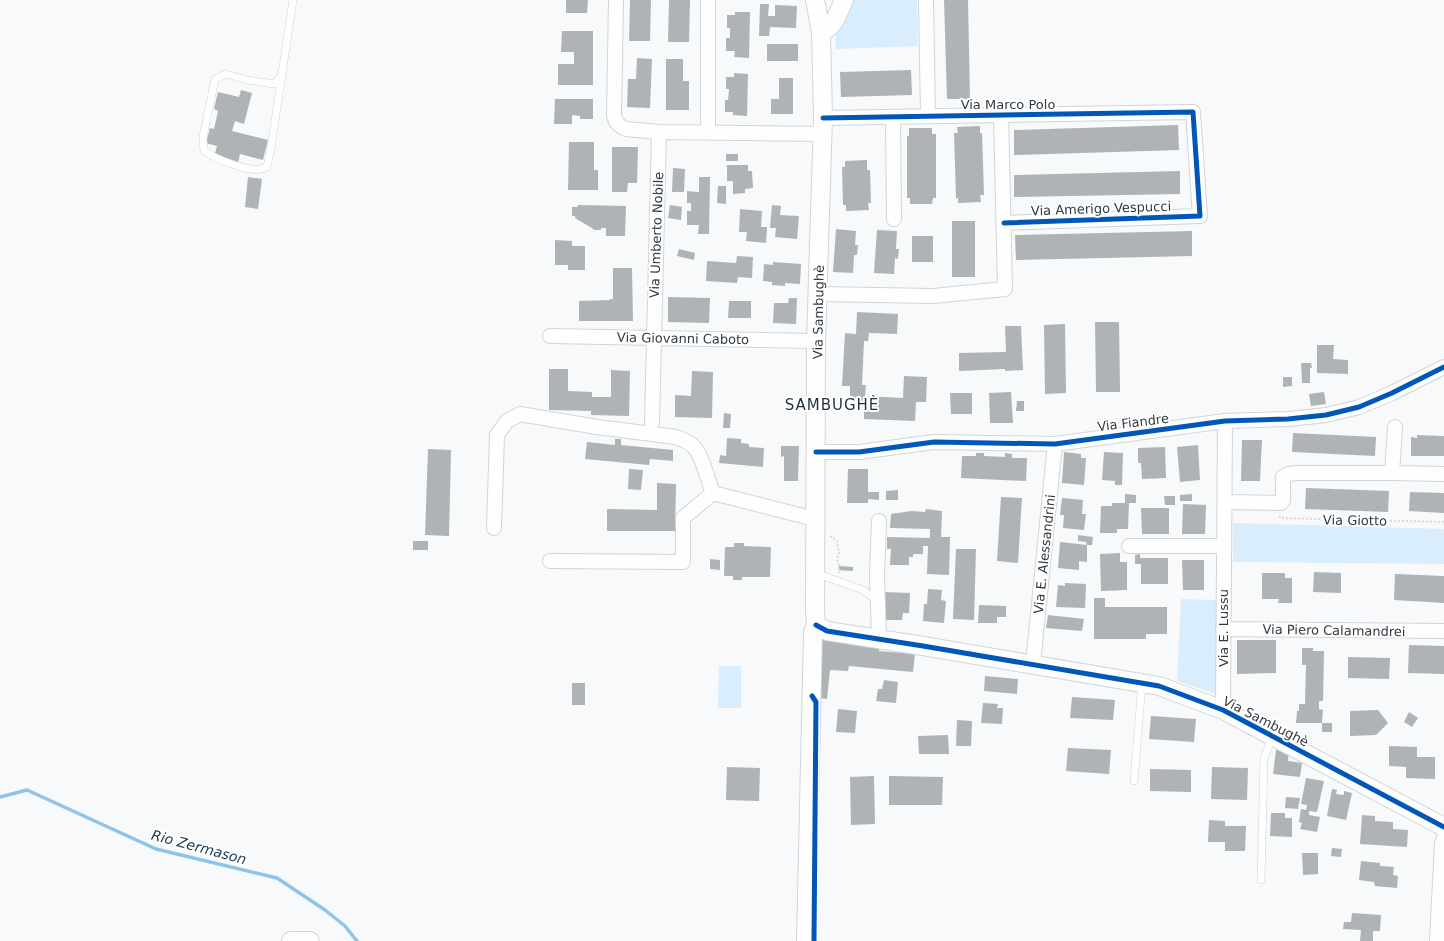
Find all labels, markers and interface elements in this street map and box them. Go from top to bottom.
street label: Via Marco Polo [961,97,1055,112]
street label: Via Umberto Nobile [647,172,666,298]
street label: Via Amerigo Vespucci [1031,199,1171,218]
street label: Via Sambughè [810,265,827,359]
street label: Via Giovanni Caboto [617,330,749,347]
district label: SAMBUGHÈ [785,395,879,414]
street label: Via Fiandre [1096,411,1170,434]
street label: Via E. Alessandrini [1031,494,1058,615]
street label: Via Giotto [1323,512,1387,529]
street label: Via E. Lussu [1216,589,1231,667]
street label: Via Piero Calamandrei [1262,622,1406,639]
street label: Via Sambughè [1220,693,1311,750]
water label: Rio Zermason [150,827,248,867]

